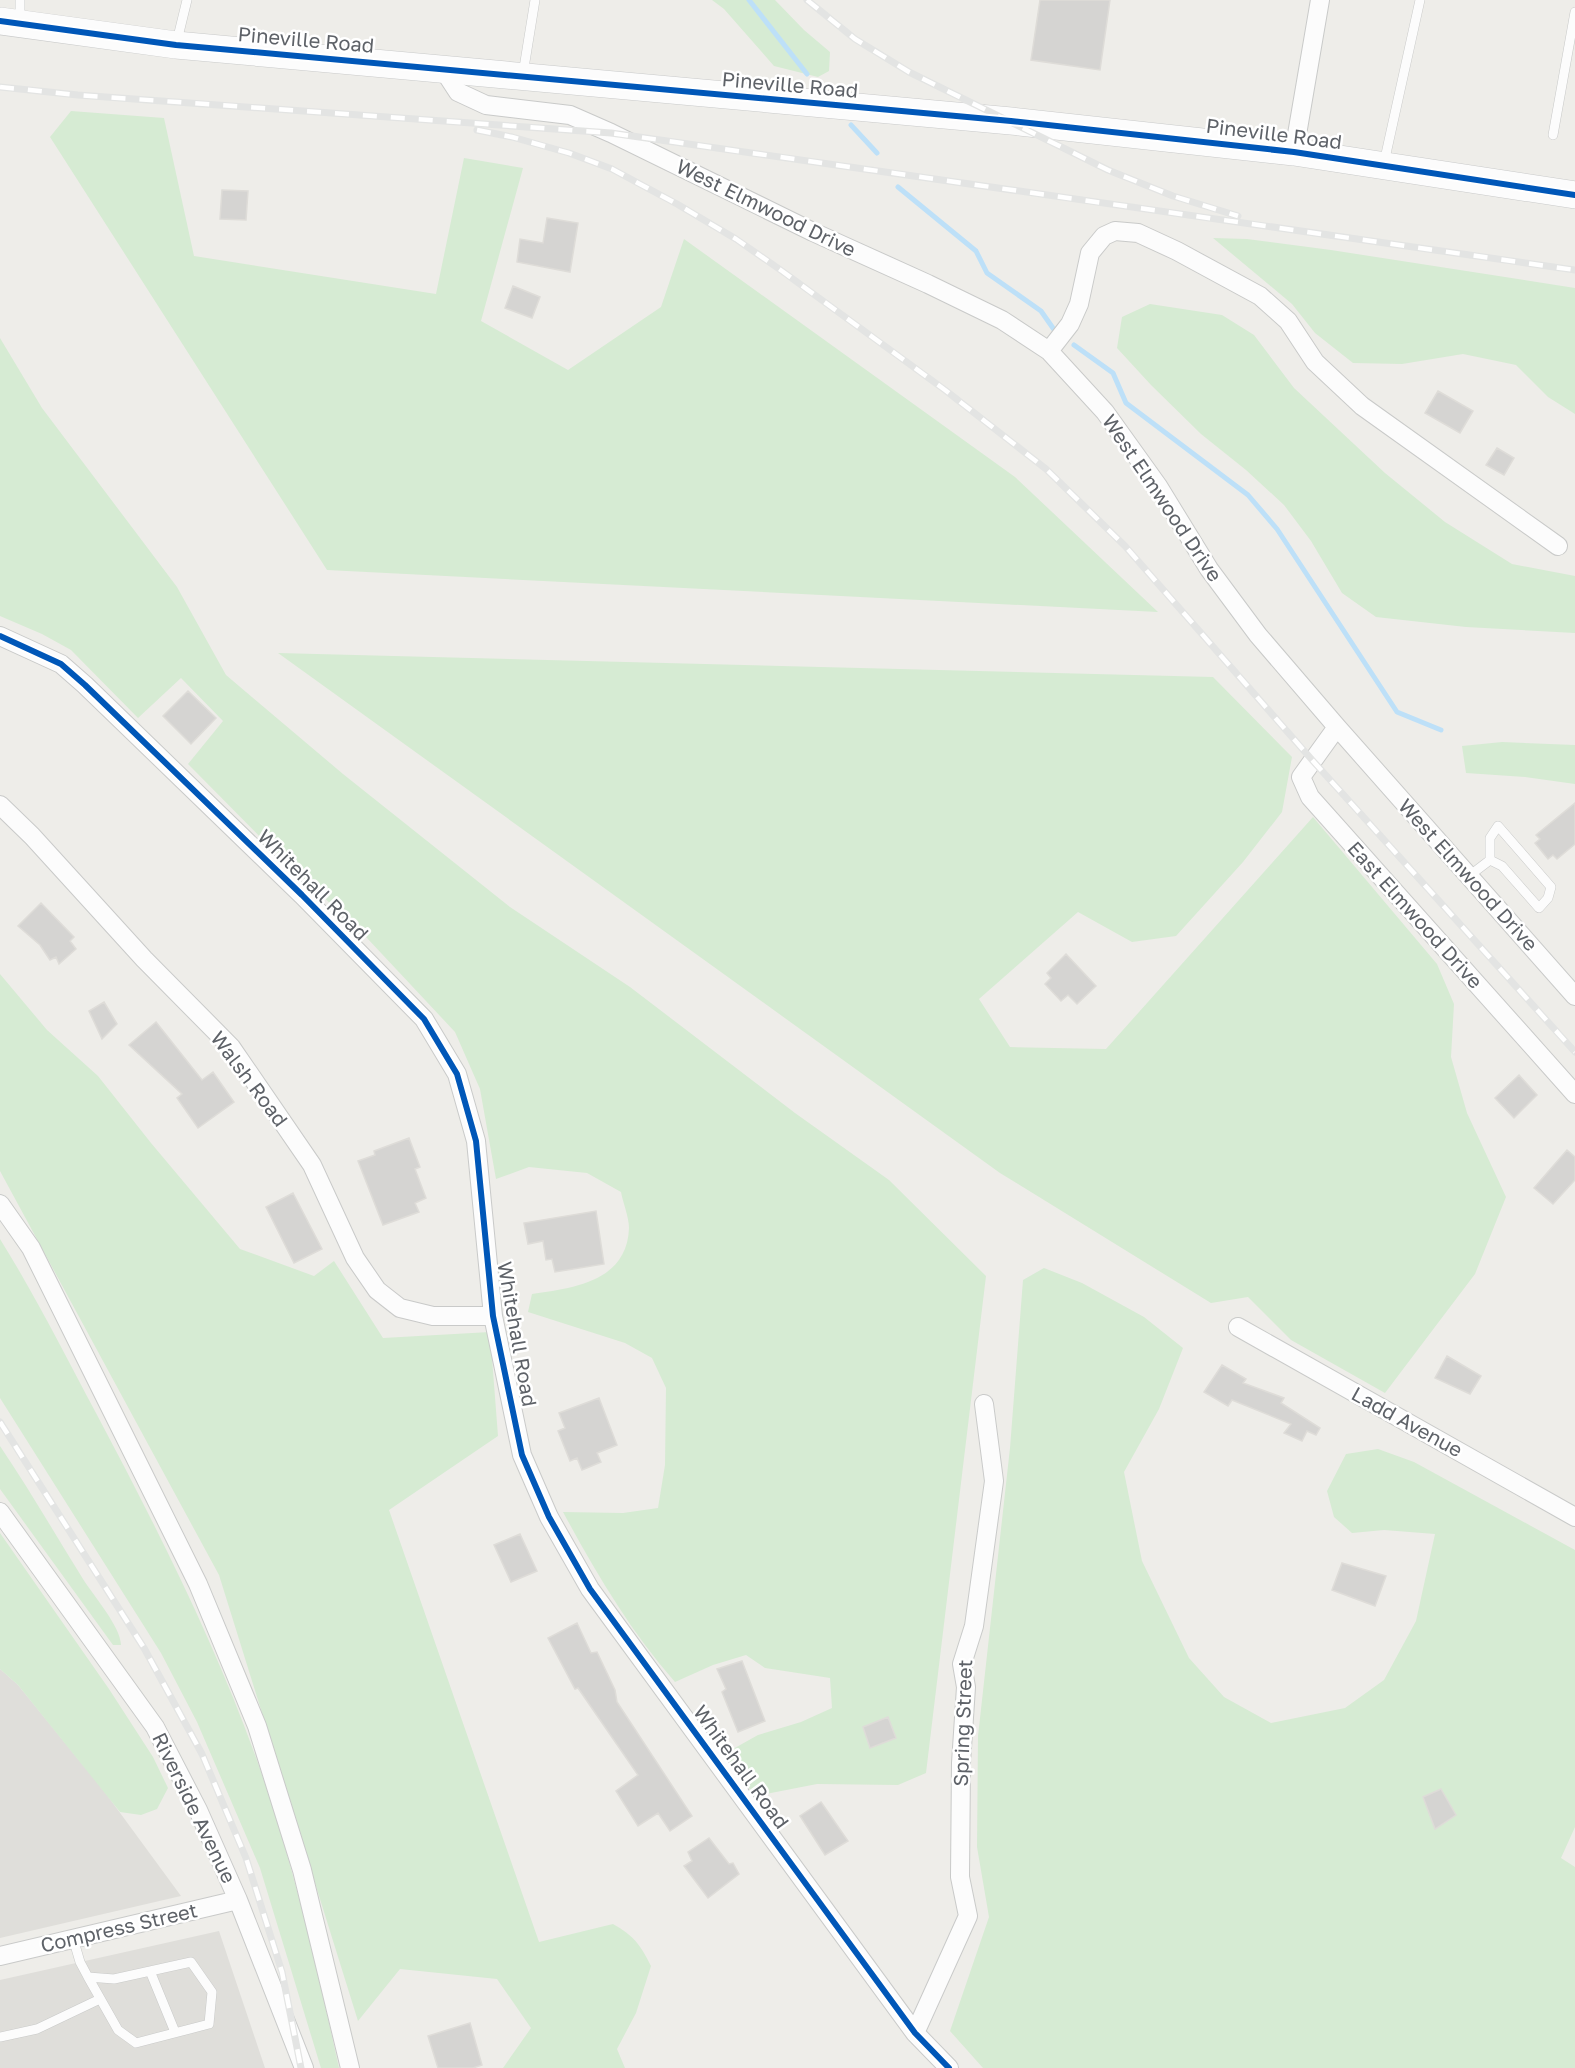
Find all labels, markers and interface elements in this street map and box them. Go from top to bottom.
street label: Pineville Road [237,21,375,57]
street label: Pineville Road [721,66,859,102]
street label: Pineville Road [1205,113,1343,153]
street label: West Elmwood Drive [673,153,860,261]
street label: West Elmwood Drive [1098,409,1228,586]
street label: West Elmwood Drive [1394,793,1543,955]
street label: Whitehall Road [253,824,374,945]
street label: East Elmwood Drive [1343,836,1488,993]
street label: Walsh Road [206,1026,293,1131]
street label: Whitehall Road [493,1259,543,1408]
street label: Ladd Avenue [1348,1381,1467,1461]
street label: Spring Street [948,1659,976,1787]
street label: Whitehall Road [689,1700,795,1833]
street label: Riverside Avenue [148,1728,242,1887]
street label: Compress Street [38,1897,200,1957]

